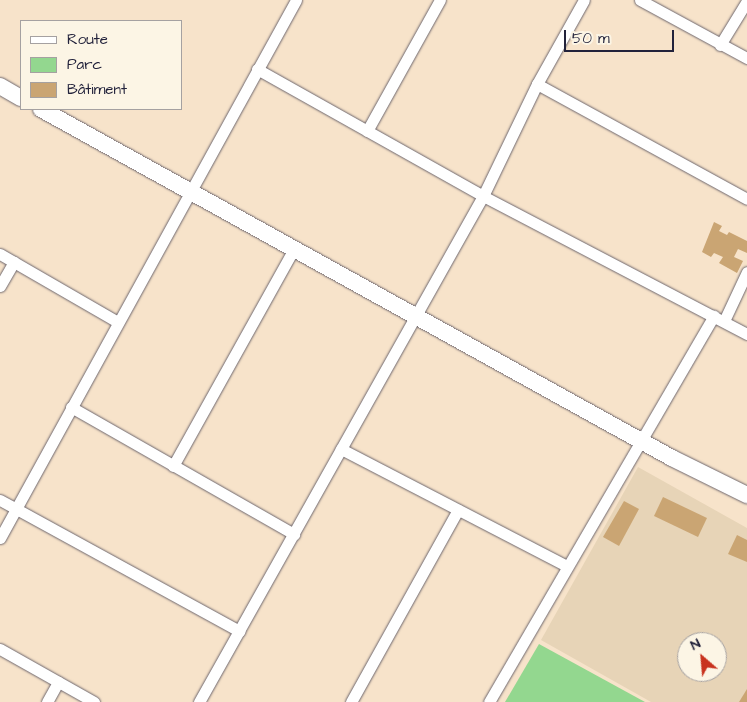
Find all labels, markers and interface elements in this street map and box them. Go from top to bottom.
legend [20,20,182,110]
scale bar [567,20,677,52]
text: 50 m [572,28,610,49]
text: Route [67,29,108,50]
text: Parc [67,54,102,75]
text: Bâtiment [67,79,127,100]
north arrow [677,632,727,682]
text: N [687,634,704,655]

